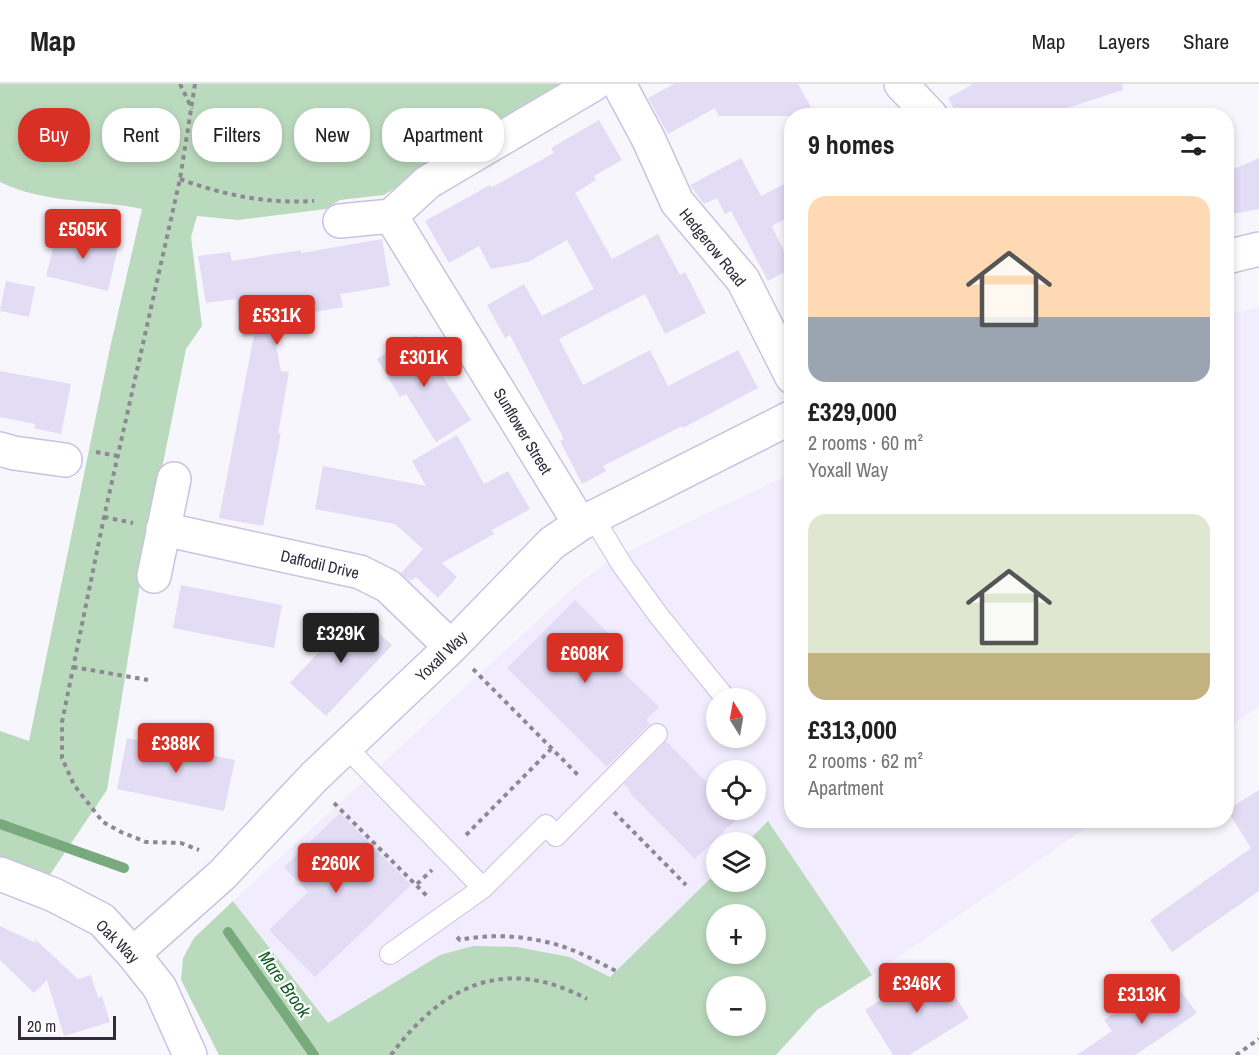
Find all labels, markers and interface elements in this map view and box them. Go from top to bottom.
text: Map [30,22,76,60]
text: Map [1032,27,1065,56]
text: Layers [1098,27,1150,56]
text: Share [1183,27,1229,56]
chip: Buy [18,108,90,162]
chip: Rent [102,108,180,162]
chip: Filters [192,108,282,162]
chip: New [294,108,370,162]
chip: Apartment [382,108,504,162]
text: 9 homes [808,127,895,162]
icon: filters [1177,128,1210,161]
street label: Hedgerow Road [675,203,751,291]
pin: £505K [41,209,125,260]
text: £505K [59,215,107,242]
icon: home [955,235,1063,343]
pin: £531K [235,295,319,346]
text: £531K [253,301,301,328]
pin: £301K [382,337,466,388]
text: £301K [400,343,448,370]
street label: Sunflower Street [489,384,558,479]
text: £329,000 [808,394,897,429]
text: 2 rooms · 60 m² [808,429,923,456]
text: Yoxall Way [808,456,888,483]
street label: Daffodil Drive [279,544,361,584]
icon: home [955,553,1063,661]
pin: £329K [299,613,383,664]
text: £329K [317,619,365,646]
street label: Yoxall Way [410,626,472,686]
pin: £608K [543,633,627,684]
text: £608K [561,639,609,666]
north arrow [706,688,766,748]
map controls [706,688,766,1036]
text: £313,000 [808,712,897,747]
pin: £388K [134,723,218,774]
text: £388K [152,729,200,756]
text: 2 rooms · 62 m² [808,747,923,774]
button: locate [706,760,766,820]
text: Apartment [808,774,884,801]
button: layers [706,832,766,892]
pin: £260K [294,843,378,894]
text: £260K [312,849,360,876]
button: + [706,904,766,964]
street label: Oak Way [91,914,145,968]
water label: Mare Brook [253,946,317,1023]
pin: £346K [875,963,959,1014]
text: £346K [893,969,941,996]
pin: £313K [1100,974,1184,1025]
button: − [706,976,766,1036]
text: £313K [1118,980,1166,1007]
scale bar [18,1013,116,1040]
text: 20 m [27,1015,56,1037]

